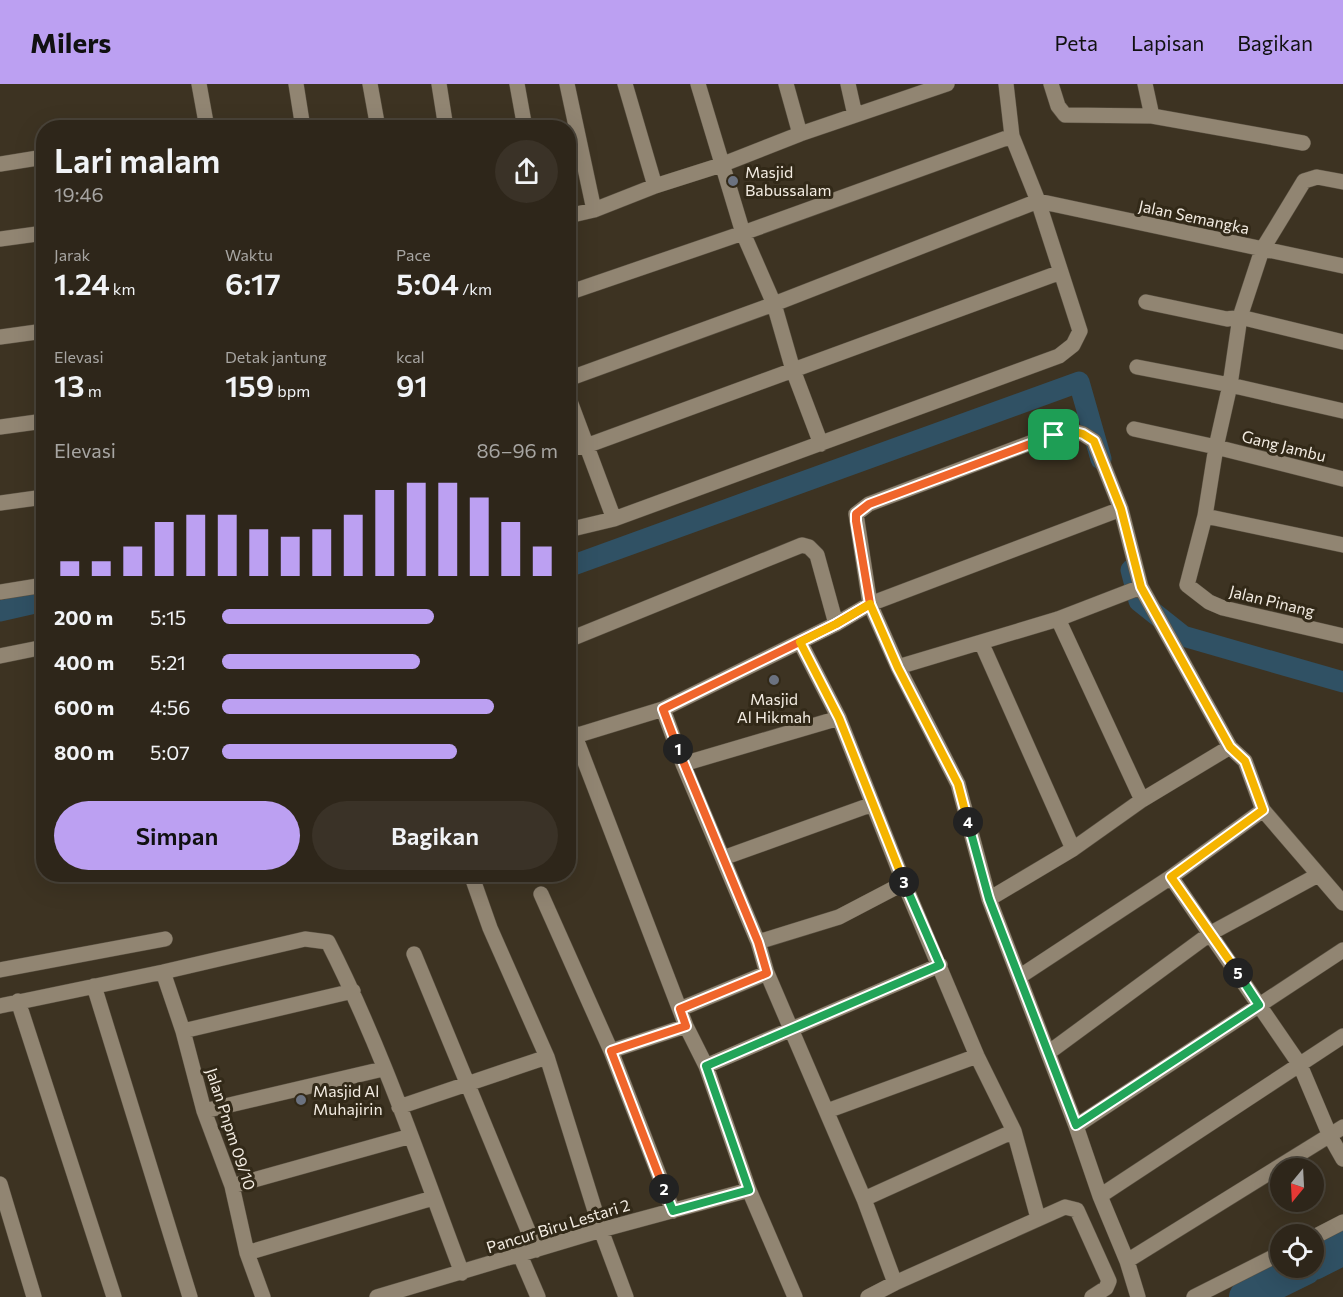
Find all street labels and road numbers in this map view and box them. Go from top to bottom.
street label: Jalan Semangka [1137,196,1251,238]
street label: Gang Jambu [1240,426,1328,465]
street label: Jalan Pinang [1228,581,1317,620]
street label: Jalan Pnpm 09/10 [203,1065,260,1192]
street label: Pancur Biru Lestari 2 [484,1195,632,1256]

